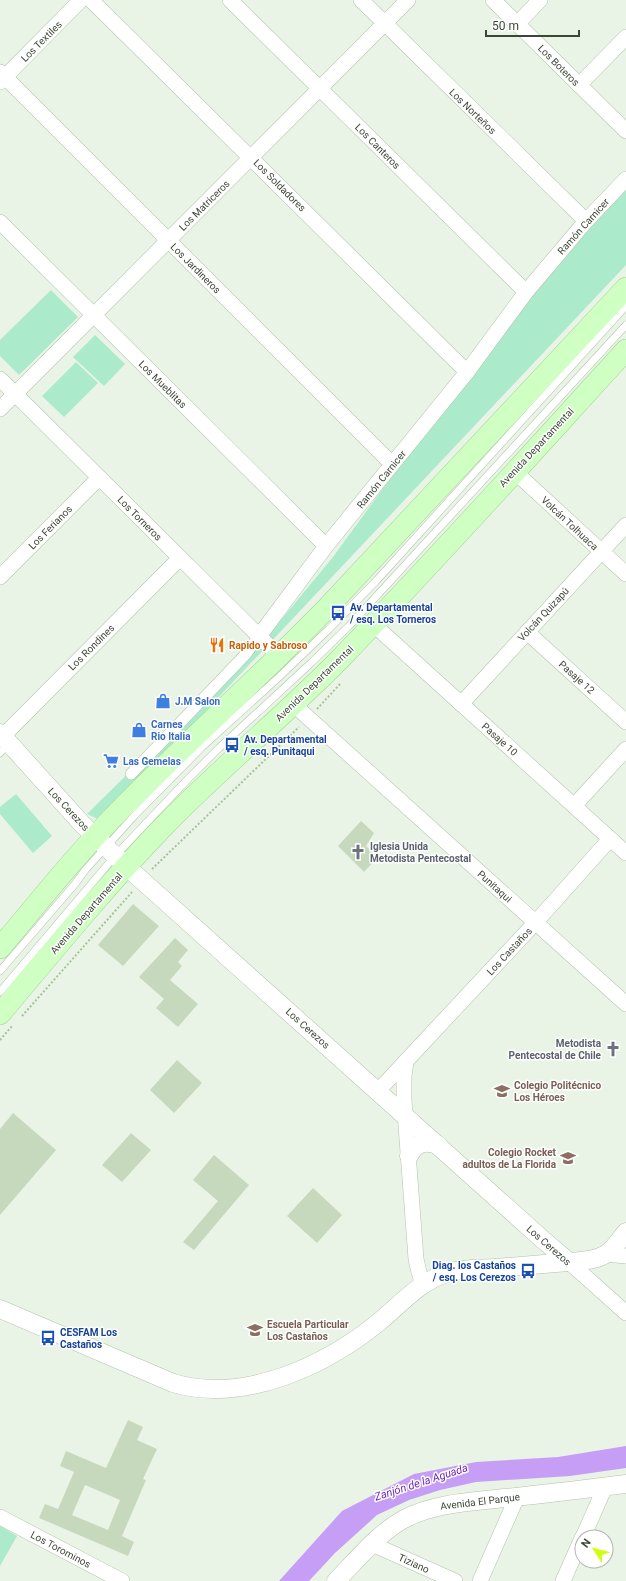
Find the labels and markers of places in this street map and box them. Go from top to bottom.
place label: Av. Departamental / esq. Los Torneros [349,602,436,625]
bus stop icon: Av. Departamental / esq. Los Torneros [329,604,347,622]
restaurant icon: Rapido y Sabroso [208,636,226,654]
place label: Rapido y Sabroso [229,640,308,651]
shop icon: J.M Salon [154,692,172,710]
place label: J.M Salon [175,696,221,707]
place label: Carnes Rio Italia [151,719,191,742]
shop icon: Carnes Rio Italia [130,721,148,739]
place label: Av. Departamental / esq. Punitaqui [243,734,327,757]
bus stop icon: Av. Departamental / esq. Punitaqui [223,736,241,754]
supermarket icon: Las Gemelas [102,752,120,770]
place label: Las Gemelas [123,756,181,767]
place label: Iglesia Unida Metodista Pentecostal [370,841,472,864]
church icon: Iglesia Unida Metodista Pentecostal [349,843,367,861]
place label: Metodista Pentecostal de Chile [509,1038,602,1061]
church icon: Metodista Pentecostal de Chile [604,1040,622,1058]
place label: Colegio Politécnico Los Héroes [514,1080,601,1103]
school or university icon: Colegio Politécnico Los Héroes [493,1082,511,1100]
place label: Colegio Rocket adultos de La Florida [462,1147,557,1170]
school or university icon: Colegio Rocket adultos de La Florida [559,1149,577,1167]
place label: Diag. los Castaños / esq. Los Cerezos [432,1260,516,1283]
bus stop icon: Diag. los Castaños / esq. Los Cerezos [519,1262,537,1280]
place label: Escuela Particular Los Castaños [267,1319,349,1342]
school or university icon: Escuela Particular Los Castaños [246,1321,264,1339]
place label: CESFAM Los Castaños [60,1327,117,1350]
bus stop icon: CESFAM Los Castaños [39,1329,57,1347]

